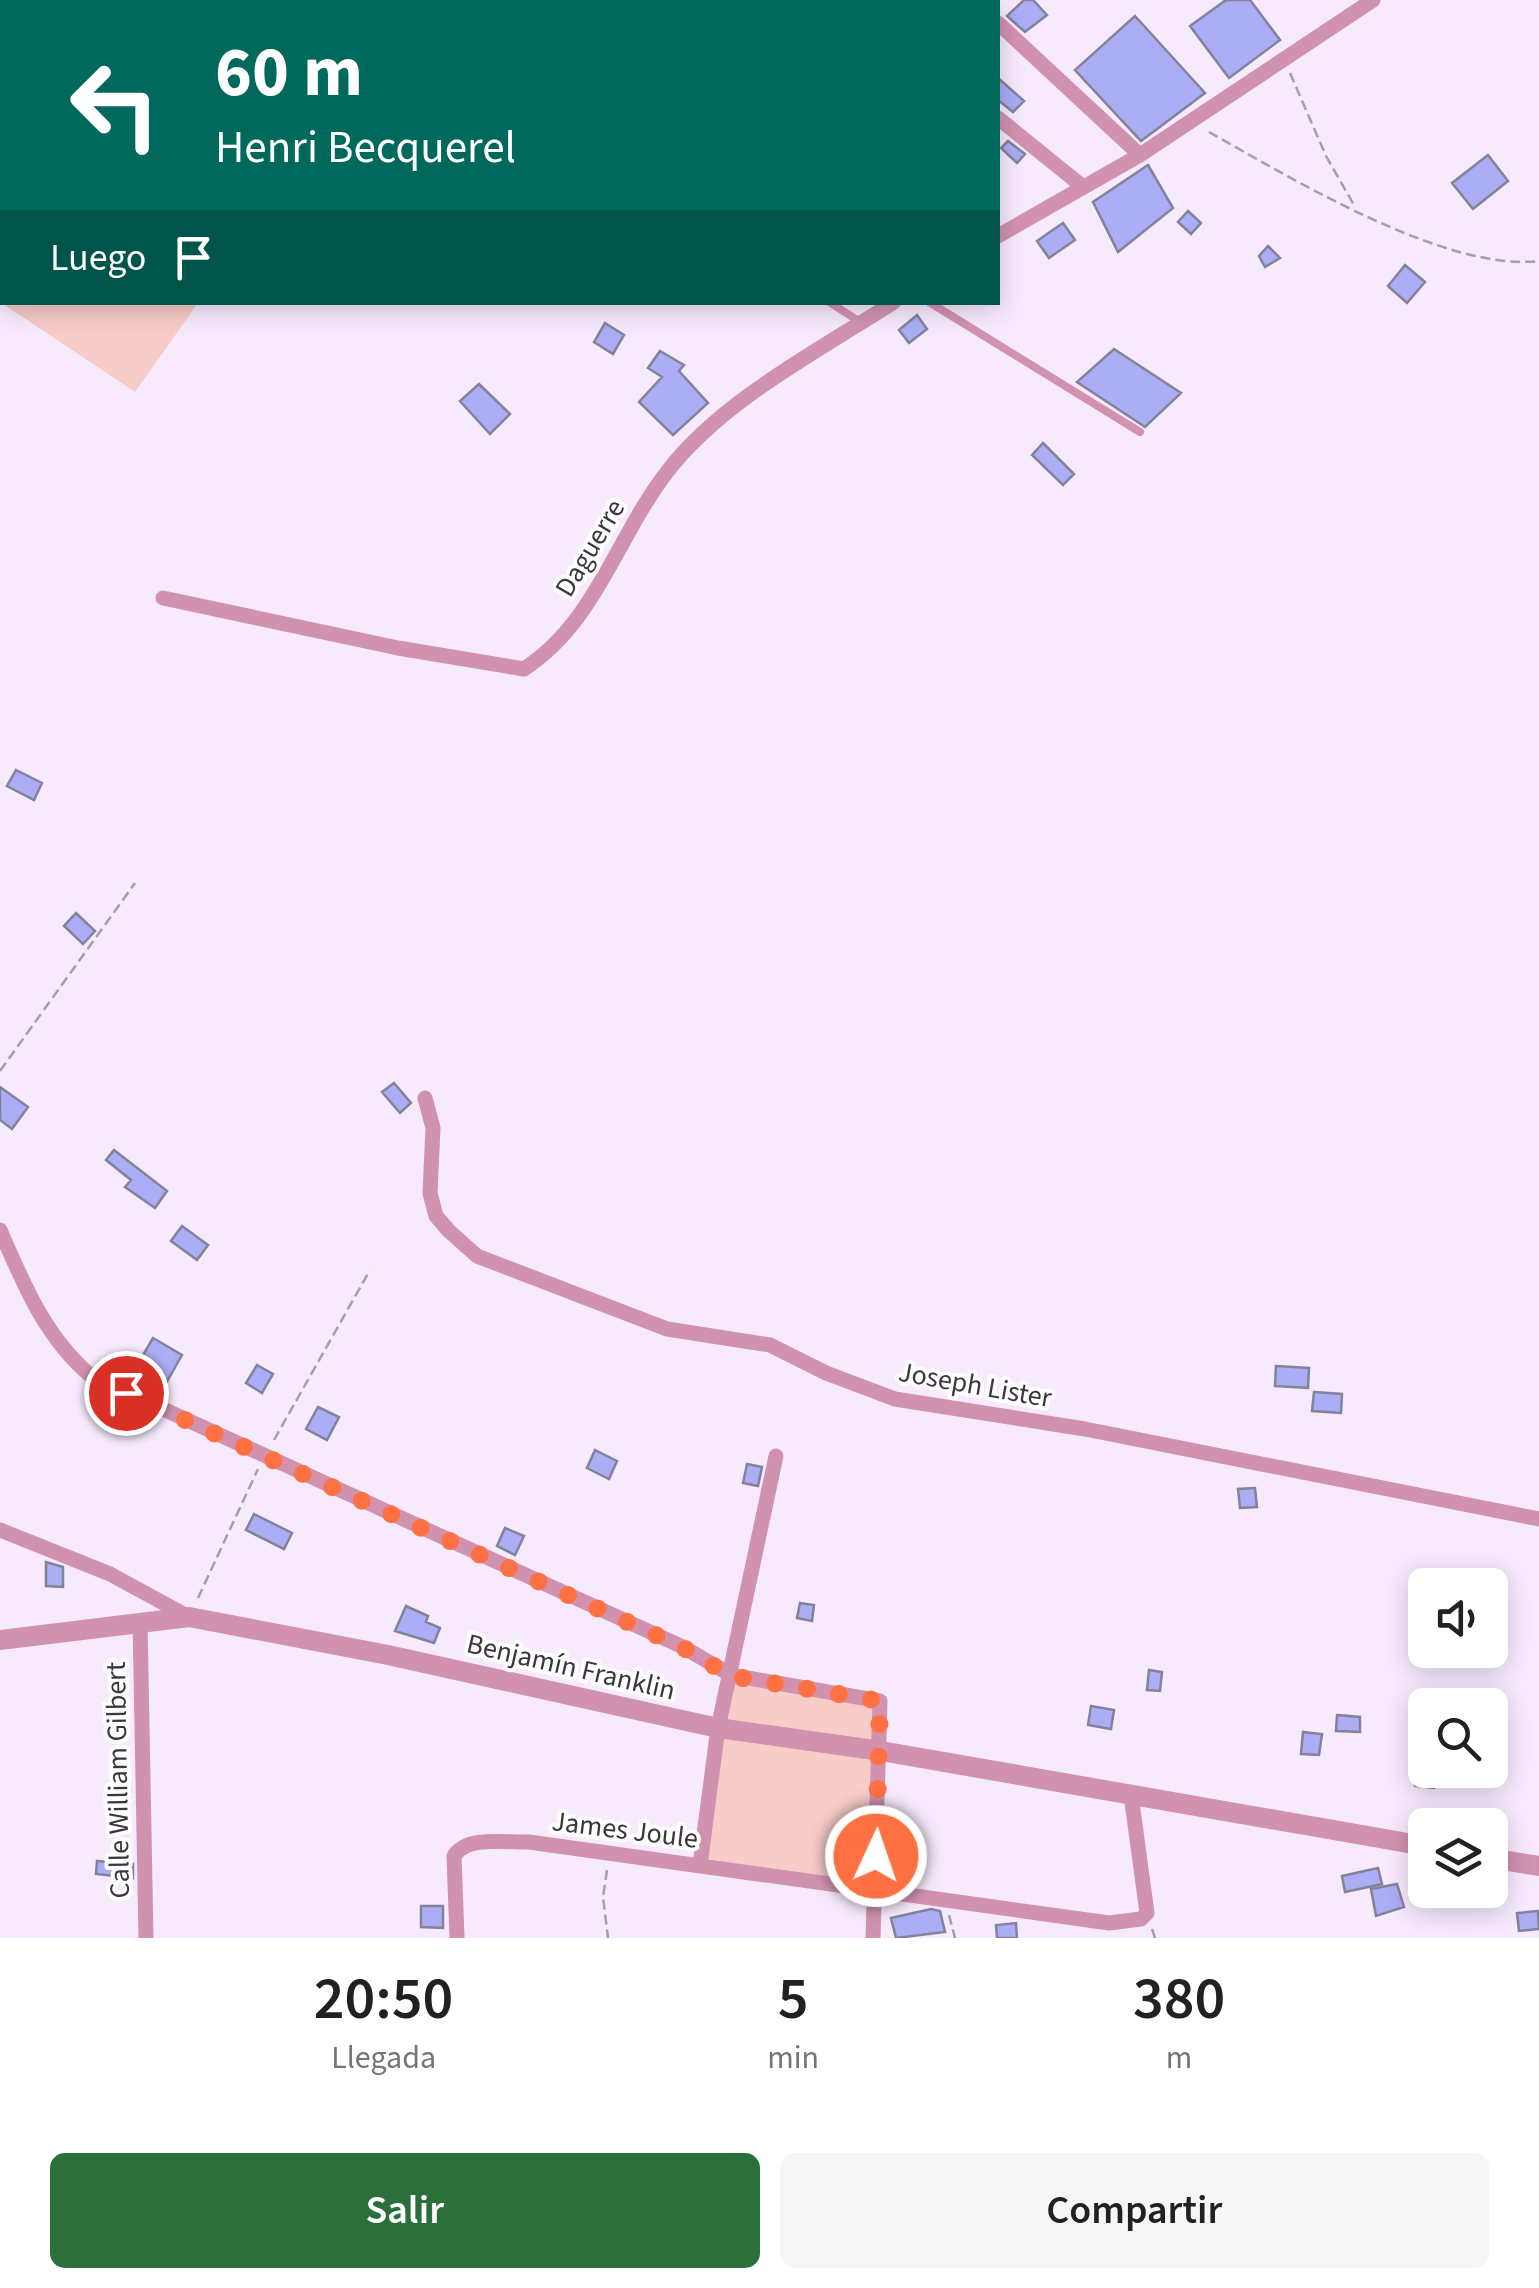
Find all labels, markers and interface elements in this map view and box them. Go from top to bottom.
text: 60 m [215,23,363,123]
icon: left [50,40,180,170]
text: Henri Becquerel [215,116,516,180]
icon: arrive [166,230,221,285]
text: Luego [50,231,146,285]
street label: Daguerre [545,492,635,604]
pin [84,1351,169,1436]
street label: Joseph Lister [895,1352,1055,1418]
icon: arrive [99,1366,154,1421]
map controls [1408,1568,1508,1908]
button: sound [1408,1568,1508,1668]
street label: Benjamín Franklin [463,1624,679,1710]
street label: Calle William Gilbert [96,1661,140,1899]
button: search [1408,1688,1508,1788]
street label: James Joule [550,1801,700,1859]
position arrow [824,1804,928,1908]
button: layers [1408,1808,1508,1908]
text: 20:50 [314,1957,453,2042]
text: 5 [778,1957,809,2042]
text: 380 [1133,1957,1225,2042]
text: Llegada [331,2035,436,2081]
text: min [767,2035,819,2081]
text: m [1166,2035,1192,2081]
button: Salir [50,2153,760,2268]
button: Compartir [780,2153,1489,2268]

